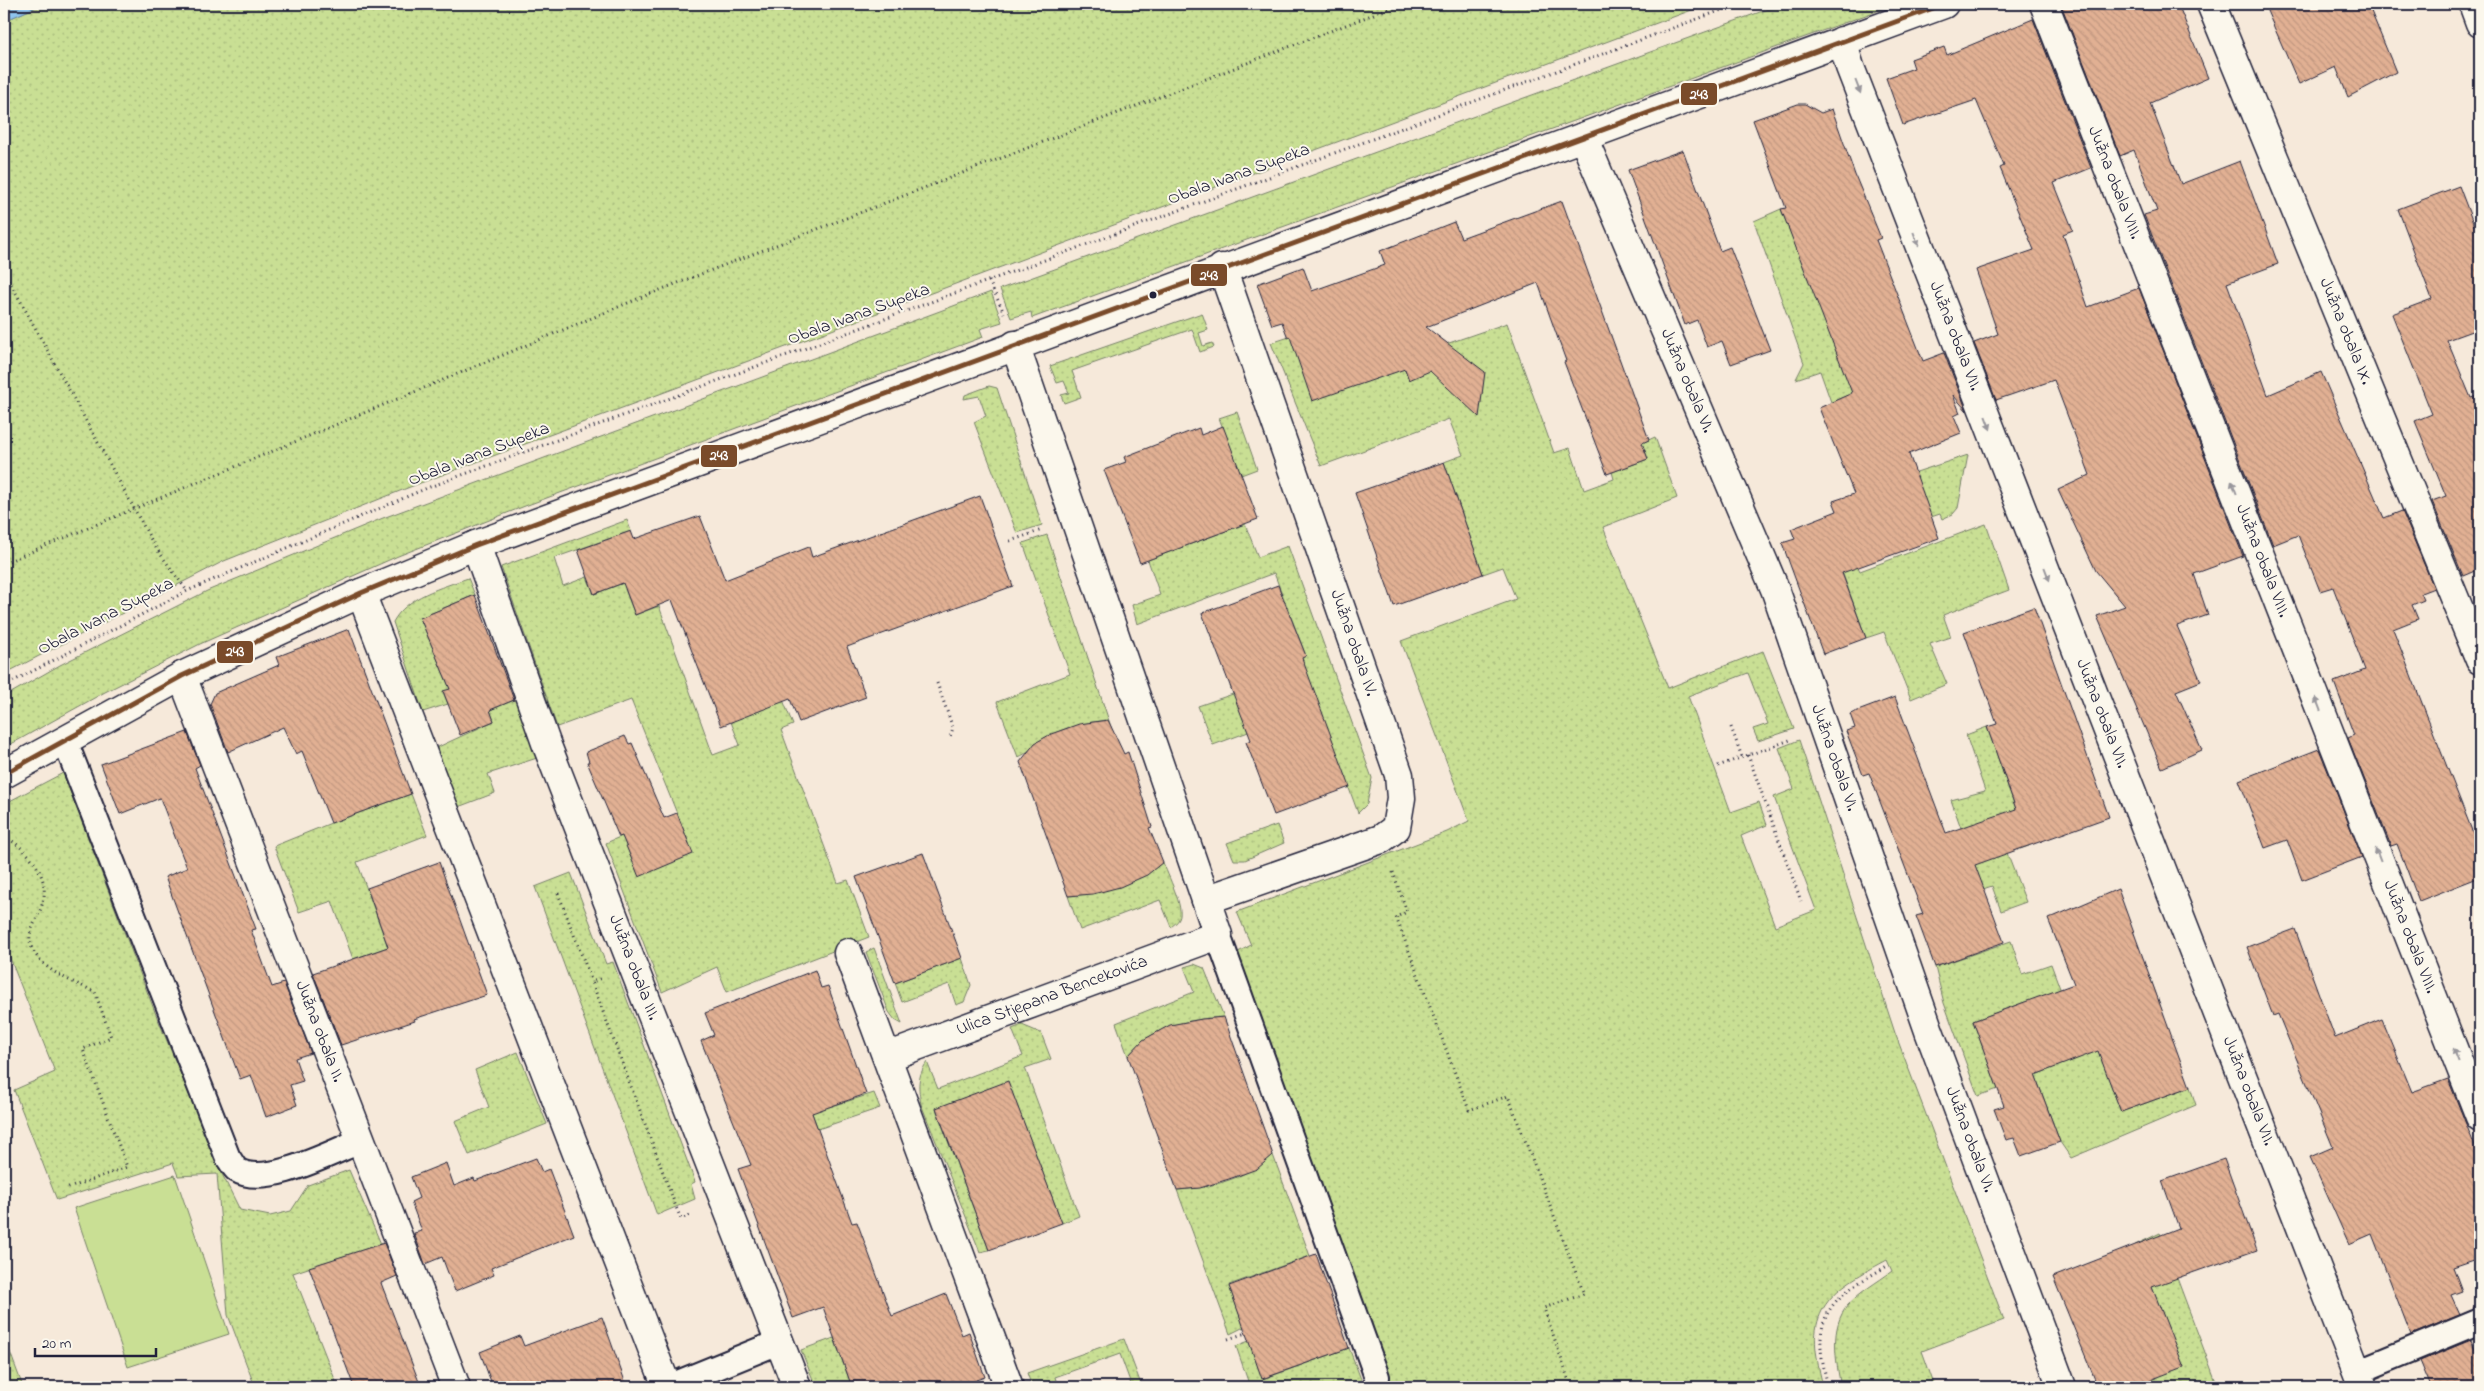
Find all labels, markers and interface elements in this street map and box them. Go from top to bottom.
one-way arrow [1854,80,1862,94]
line badge: 243 [1680,82,1718,106]
text: 243 [1689,85,1708,106]
street label: Južna obala VIII. [2080,122,2148,244]
street label: Obala Ivana Supeka [1164,137,1314,213]
one-way arrow [1913,232,1921,246]
line badge: 243 [1190,263,1228,287]
text: 243 [1199,266,1218,287]
street label: Južna obala IX. [2312,274,2379,389]
street label: Obala Ivana Supeka [784,277,934,353]
street label: Južna obala VII. [1922,278,1988,395]
unlabelled marker [1148,290,1158,300]
street label: Južna obala VI. [1653,325,1720,438]
street label: Obala Ivana Supeka [405,416,553,494]
one-way arrow [1984,416,1992,431]
line badge: 243 [700,444,738,468]
text: 243 [709,446,728,467]
one-way arrow [2230,480,2237,495]
street label: Južna obala VIII. [2228,500,2296,622]
one-way arrow [2043,567,2051,582]
street label: Obala Ivana Supeka [33,571,179,663]
street label: Južna obala IV. [1323,586,1384,700]
line badge: 243 [216,640,254,664]
text: 243 [225,642,244,663]
street label: Južna obala VII. [2068,655,2135,773]
one-way arrow [2314,697,2322,711]
street label: Južna obala VI. [1803,701,1865,815]
one-way arrow [2374,847,2382,862]
street label: Južna obala VIII. [2376,876,2444,998]
street label: Južna obala III. [601,911,666,1024]
street label: Ulica Stjepana Bencekovića [953,949,1152,1043]
street label: Južna obala II. [288,977,351,1086]
street label: Južna obala VII. [2215,1033,2281,1150]
one-way arrow [2452,1048,2459,1063]
street label: Južna obala VI. [1938,1083,2001,1197]
scale bar [35,1326,156,1358]
text: 20 m [42,1333,72,1355]

